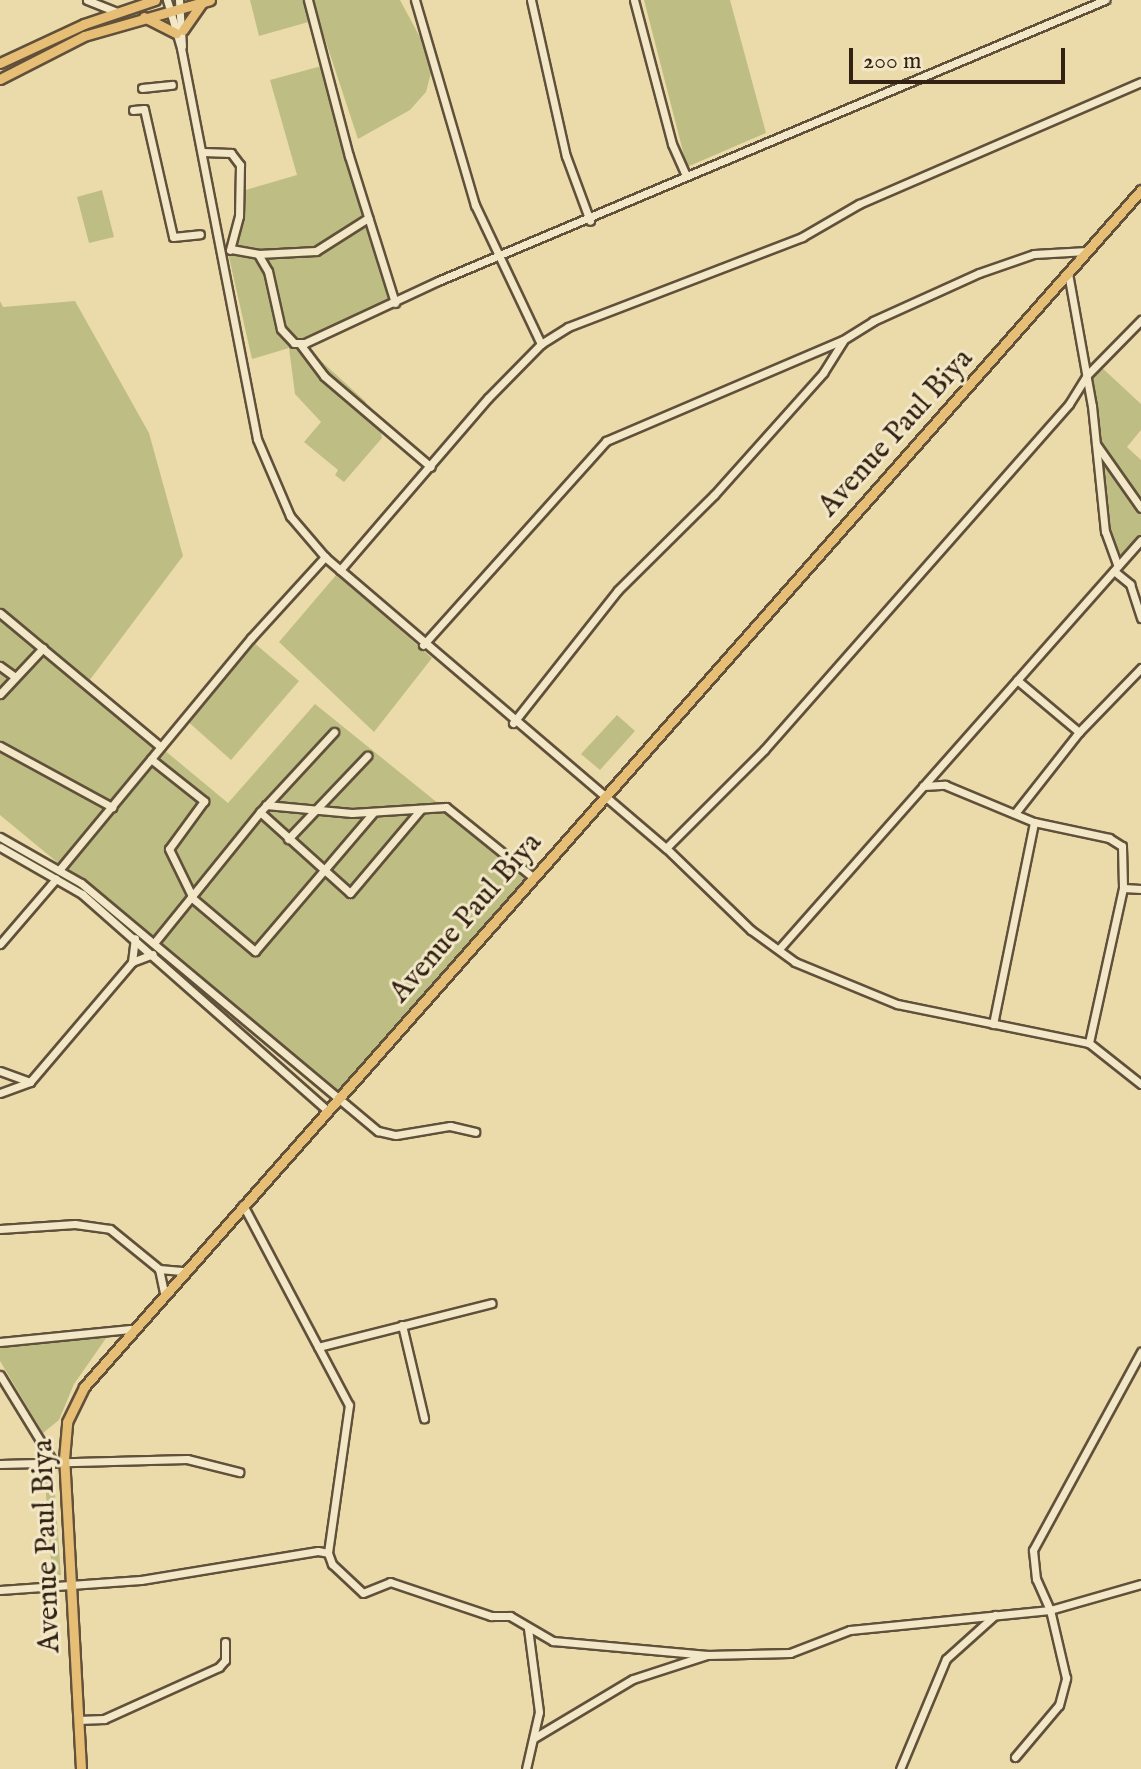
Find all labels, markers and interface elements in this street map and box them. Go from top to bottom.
scale bar [853,32,1069,82]
text: 200 m [863,46,922,77]
street label: Avenue Paul Biya [811,341,981,525]
street label: Avenue Paul Biya [382,825,550,1011]
street label: Avenue Paul Biya [25,1438,69,1654]

